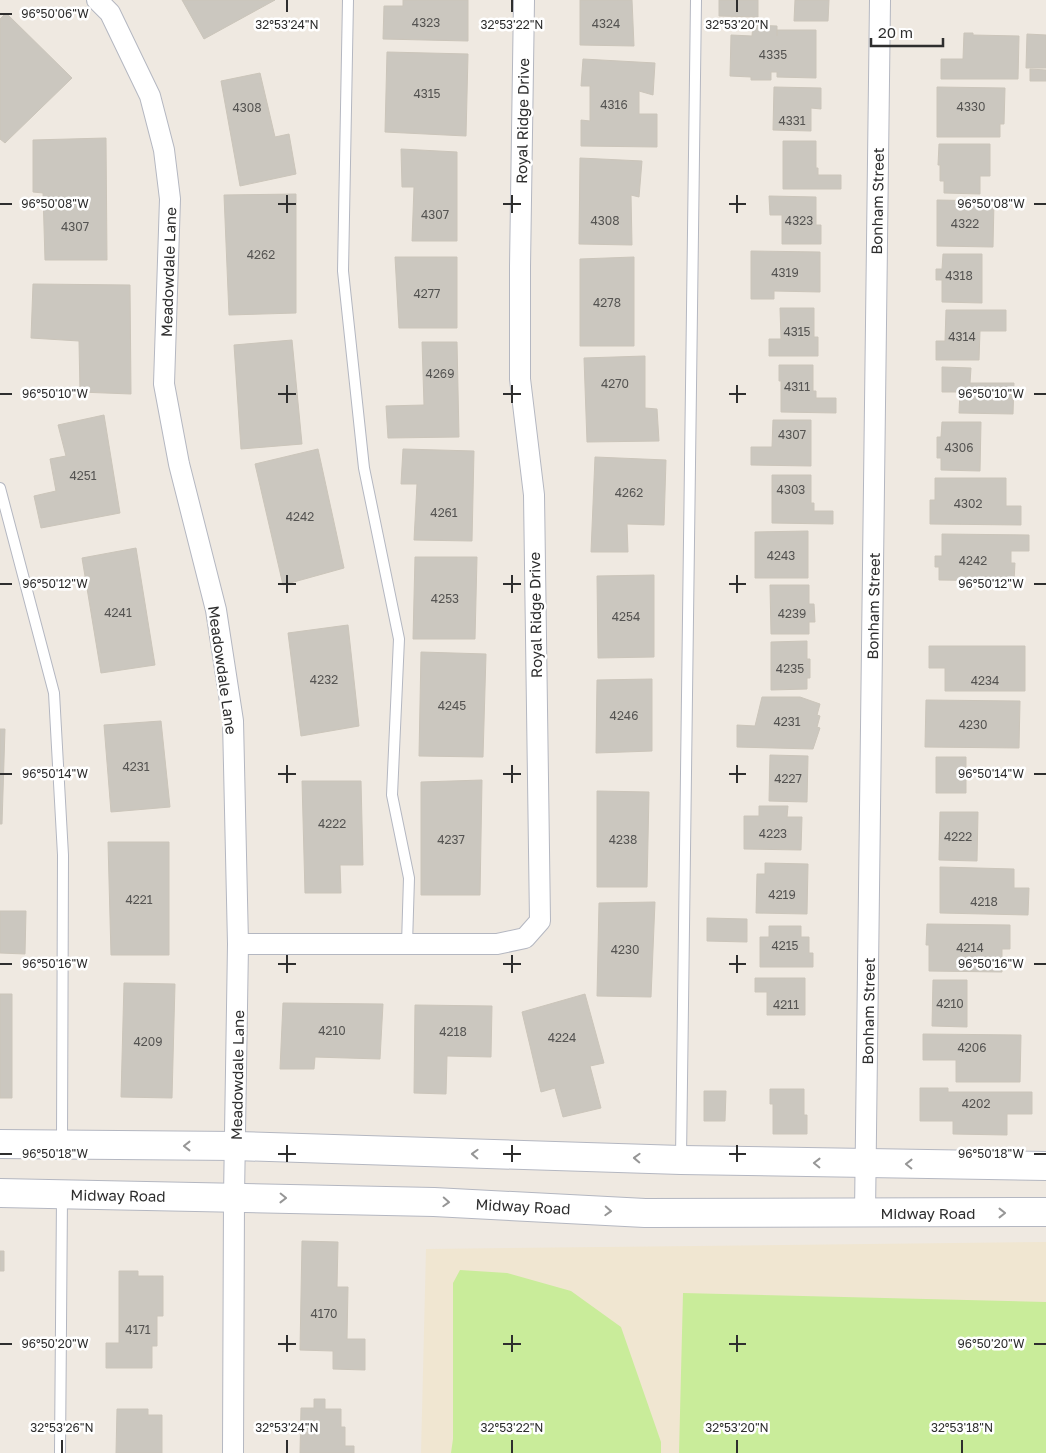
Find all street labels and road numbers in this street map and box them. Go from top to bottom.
street label: Royal Ridge Drive [512,58,532,184]
street label: Bonham Street [867,147,887,255]
street label: Meadowdale Lane [157,206,179,337]
street label: Royal Ridge Drive [525,552,545,678]
street label: Bonham Street [863,552,883,660]
street label: Meadowdale Lane [205,604,241,736]
street label: Bonham Street [858,957,878,1065]
street label: Meadowdale Lane [227,1010,247,1140]
street label: Midway Road [70,1185,166,1205]
street label: Midway Road [475,1195,571,1217]
street label: Midway Road [880,1204,976,1222]

